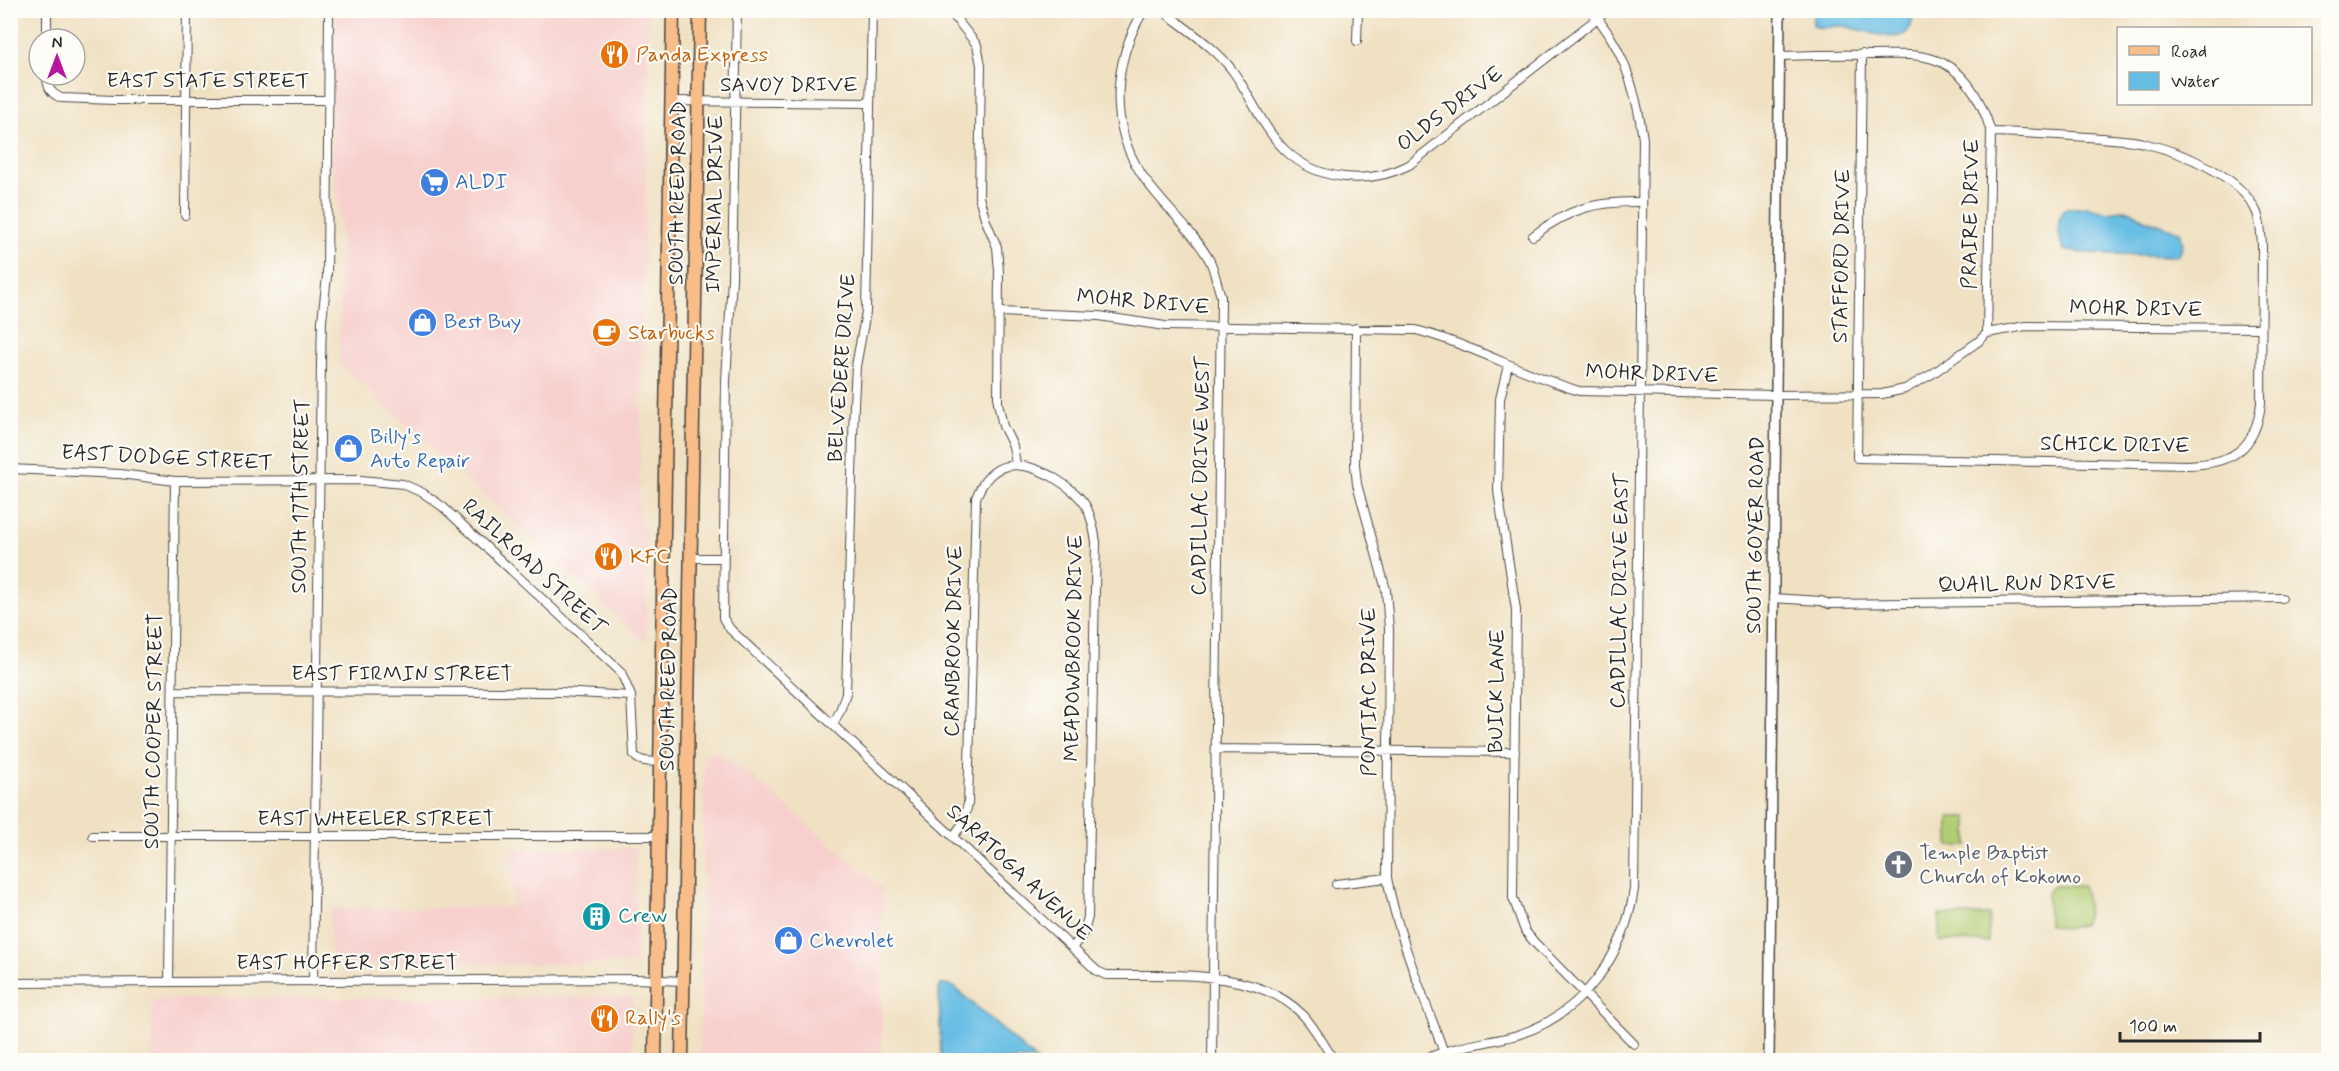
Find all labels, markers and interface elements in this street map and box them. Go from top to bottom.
north arrow [27,27,87,87]
legend [2117,27,2312,105]
text: N [52,33,62,54]
restaurant icon: Panda Express [599,39,631,71]
text: Road [2171,40,2207,64]
place label: Panda Express [636,41,768,69]
street label: OLDS DRIVE [1391,60,1509,158]
street label: EAST STATE STREET [106,67,310,95]
text: Water [2171,70,2220,94]
street label: SAVOY DRIVE [720,71,858,99]
street label: SOUTH REED ROAD [662,101,694,285]
street label: IMPERIAL DRIVE [699,115,731,293]
street label: PRAIRE DRIVE [1956,138,1986,290]
supermarket icon: ALDI [418,166,450,198]
place label: ALDI [455,168,507,196]
street label: STAFFORD DRIVE [1826,168,1858,343]
street label: BELVEDERE DRIVE [821,273,863,463]
street label: MOHR DRIVE [1075,282,1211,322]
street label: MOHR DRIVE [2069,294,2203,324]
shop icon: Best Buy [407,306,439,338]
place label: Best Buy [444,308,521,336]
cafe icon: Starbucks [591,317,623,349]
place label: Starbucks [628,319,715,347]
street label: CADILLAC DRIVE WEST [1185,355,1217,596]
street label: MOHR DRIVE [1585,358,1719,390]
street label: SOUTH 17TH STREET [285,398,317,594]
place label: Billy's Auto Repair [370,423,470,475]
street label: SCHICK DRIVE [2040,430,2190,460]
shop icon: Billy's Auto Repair [333,433,365,465]
street label: SOUTH GOYER ROAD [1740,436,1772,634]
street label: EAST DODGE STREET [61,438,273,478]
street label: CADILLAC DRIVE EAST [1604,472,1636,709]
street label: RAILROAD STREET [456,493,613,642]
street label: MEADOWBROOK DRIVE [1058,534,1090,762]
restaurant icon: KFC [593,541,625,573]
place label: KFC [630,543,670,571]
street label: CRANBROOK DRIVE [938,545,970,737]
street label: QUAIL RUN DRIVE [1938,568,2116,600]
street label: SOUTH REED ROAD [653,587,685,771]
street label: PONTIAC DRIVE [1355,607,1383,777]
street label: SOUTH COOPER STREET [138,612,170,850]
street label: BUICK LANE [1482,629,1512,753]
street label: EAST FIRMIN STREET [291,660,513,688]
street label: SARATOGA AVENUE [940,798,1098,948]
street label: EAST WHEELER STREET [257,805,495,833]
place label: Temple Baptist Church of Kokomo [1919,839,2081,891]
church icon: Temple Baptist Church of Kokomo [1882,849,1914,881]
building icon: Crew [581,900,613,932]
place label: Crew [618,902,667,930]
shop icon: Chevrolet [772,925,804,957]
place label: Chevrolet [809,927,894,955]
street label: EAST HOFFER STREET [236,949,458,977]
restaurant icon: Rally's [588,1002,620,1034]
place label: Rally's [625,1004,681,1032]
scale bar [2120,1005,2260,1043]
text: 100 m [2129,1015,2177,1039]

